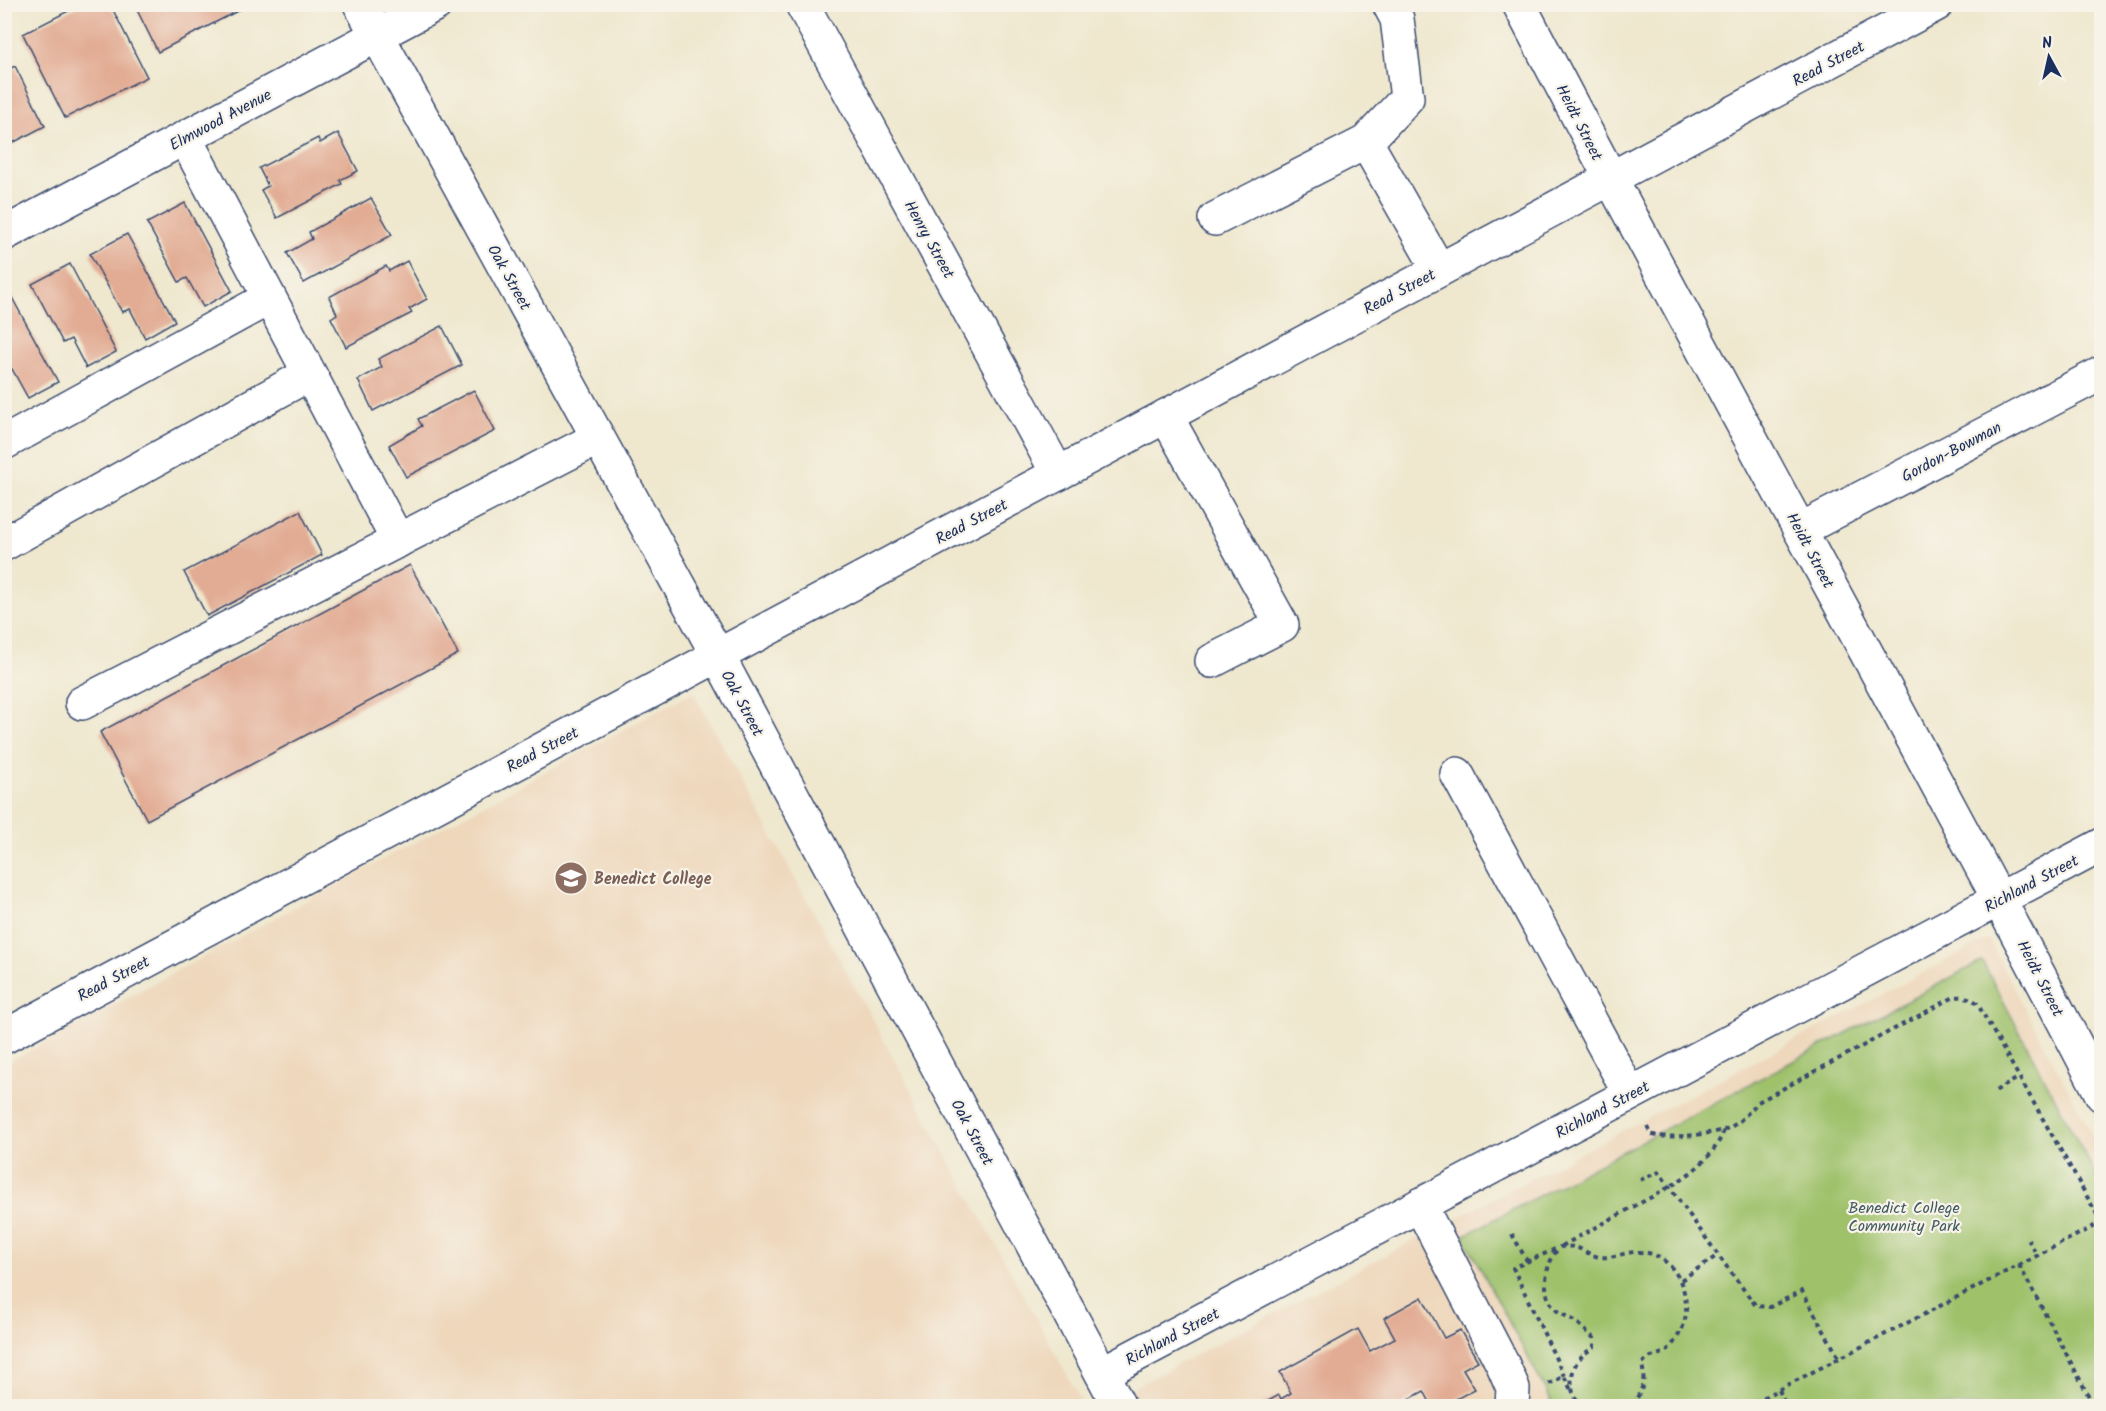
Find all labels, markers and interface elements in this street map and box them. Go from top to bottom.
north arrow [2019,27,2079,87]
text: N [2040,31,2054,57]
street label: Read Street [1788,34,1870,94]
street label: Heidt Street [1549,80,1609,166]
street label: Elmwood Avenue [165,83,276,158]
street label: Henry Street [897,196,961,284]
street label: Oak Street [480,240,537,316]
street label: Read Street [1359,262,1441,322]
street label: Gordon-Bowman [1897,415,2006,489]
street label: Read Street [931,492,1013,552]
street label: Heidt Street [1779,508,1841,594]
street label: Oak Street [714,666,770,742]
street label: Read Street [502,720,584,780]
street label: Richland Street [1980,849,2084,920]
school or university icon: Benedict College [553,860,589,896]
place label: Benedict College [594,867,712,892]
street label: Heidt Street [2010,936,2070,1022]
street label: Read Street [73,949,155,1009]
street label: Richland Street [1551,1075,1655,1146]
street label: Oak Street [944,1095,1000,1171]
park label: Benedict College Community Park [1848,1196,1960,1239]
street label: Richland Street [1121,1302,1225,1373]

